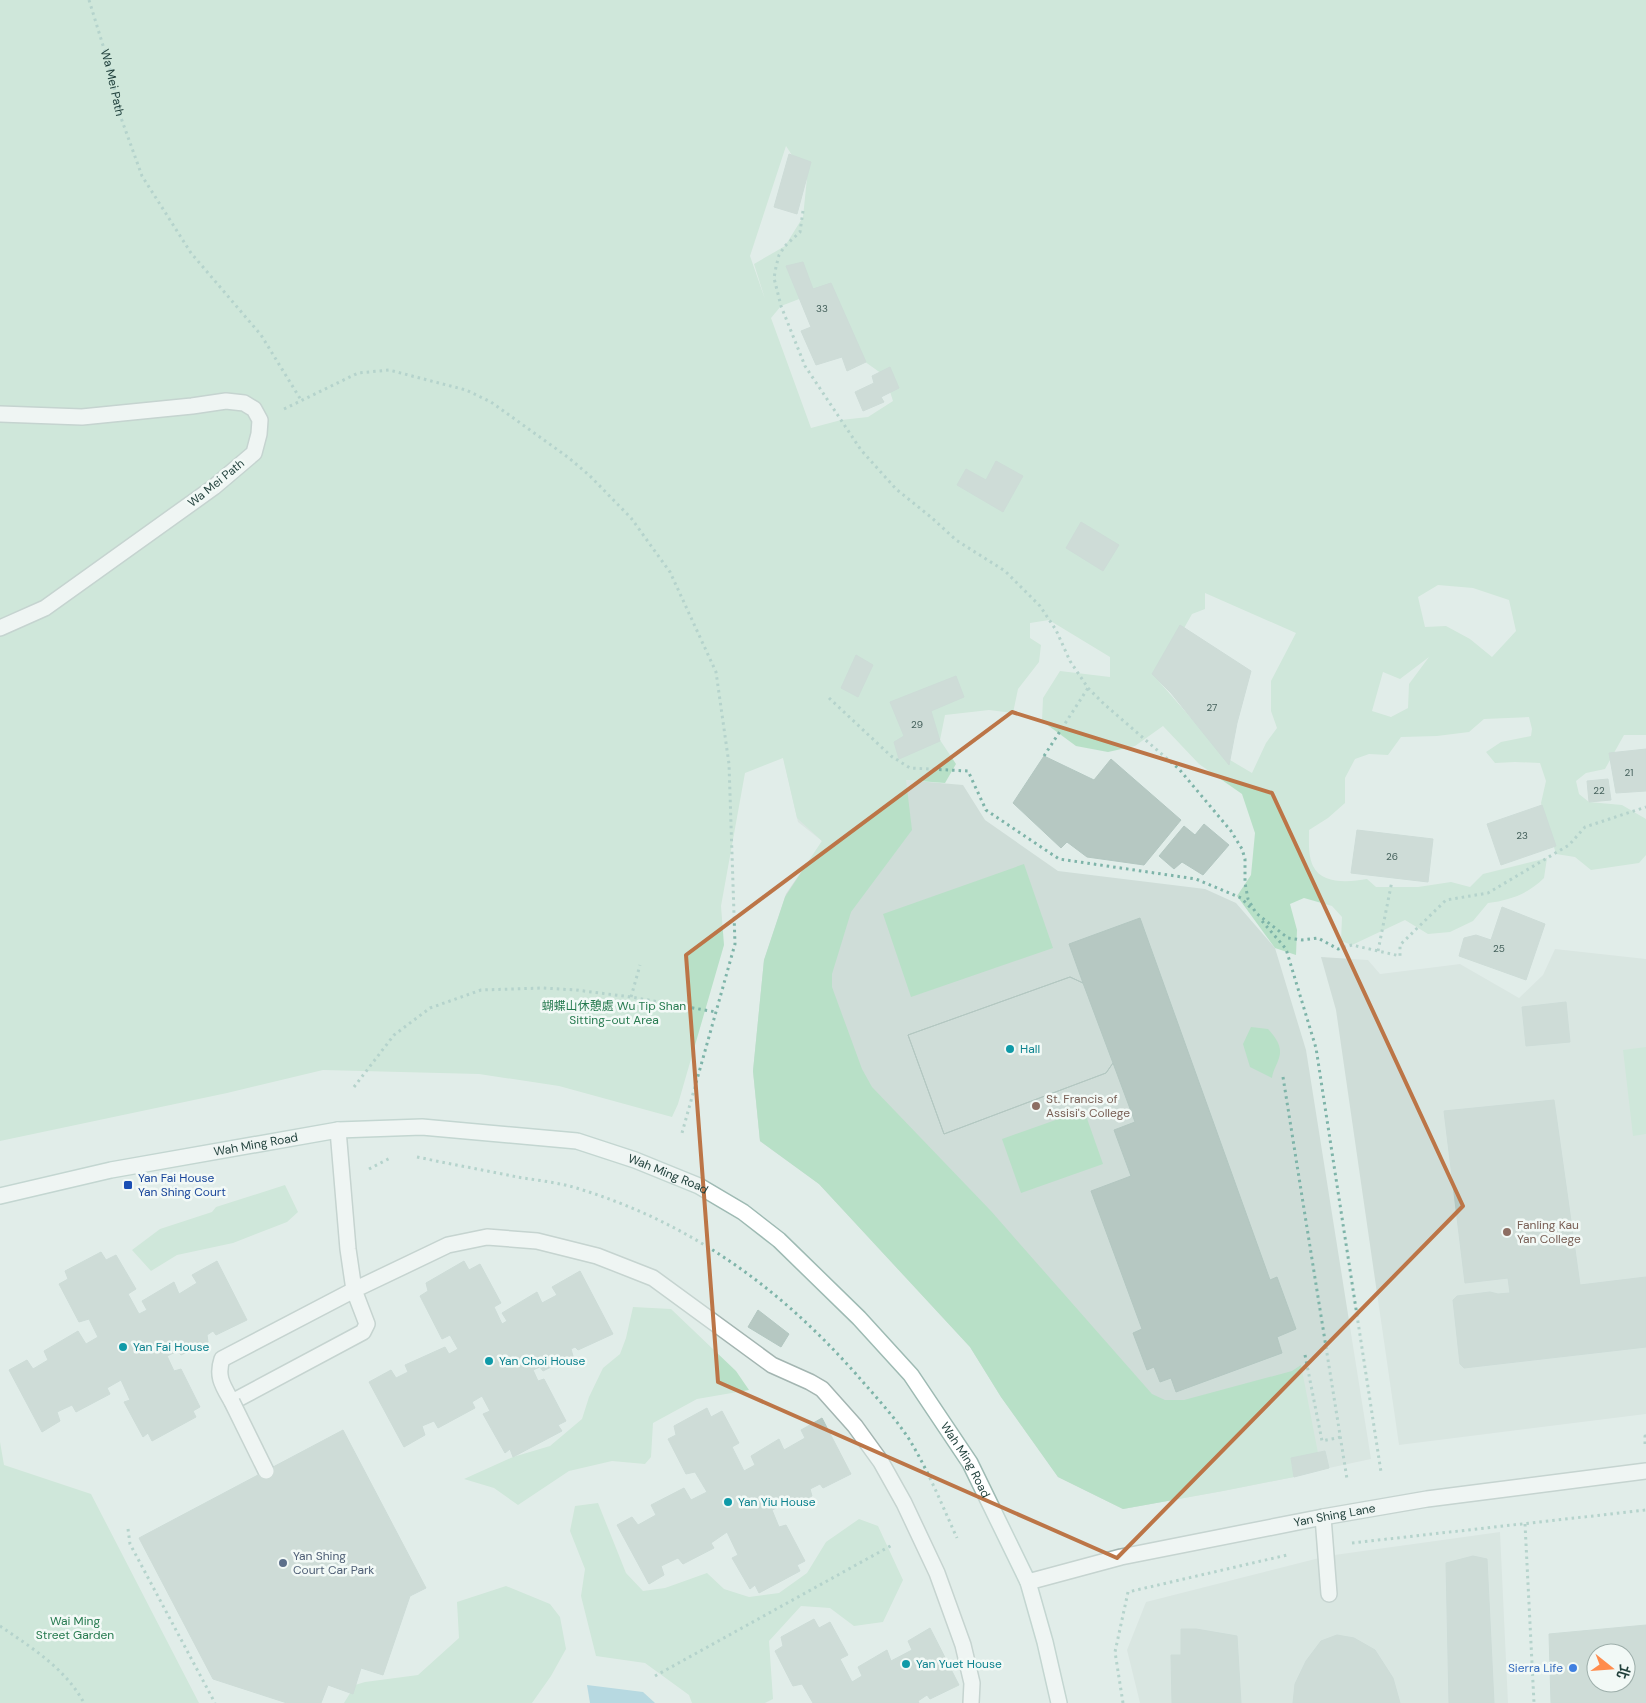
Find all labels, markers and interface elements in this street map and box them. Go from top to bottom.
street label: Wa Mei Path [97,47,128,118]
house number: 33 [816,302,828,315]
street label: Wa Mei Path [184,455,248,511]
house number: 27 [1207,701,1217,714]
house number: 29 [911,718,923,731]
house number: 21 [1625,766,1633,779]
house number: 22 [1593,784,1605,797]
house number: 23 [1516,829,1528,842]
house number: 26 [1386,850,1398,863]
house number: 25 [1493,942,1505,955]
park label: 蝴蝶山休憩處 Wu Tip Shan Sitting-out Area [542,998,686,1028]
place label: Hall [1020,1041,1040,1057]
marker: Hall [1004,1043,1016,1055]
place label: St. Francis of Assisi's College [1046,1091,1130,1121]
marker: St. Francis of Assisi's College [1030,1100,1042,1112]
street label: Wah Ming Road [212,1129,299,1160]
street label: Wah Ming Road [626,1150,711,1198]
place label: Yan Fai House Yan Shing Court [138,1170,226,1200]
marker: Yan Fai House Yan Shing Court [122,1179,134,1191]
place label: Fanling Kau Yan College [1517,1217,1581,1247]
marker: Fanling Kau Yan College [1501,1226,1513,1238]
place label: Yan Fai House [133,1339,209,1355]
marker: Yan Fai House [117,1341,129,1353]
place label: Yan Choi House [499,1353,586,1369]
marker: Yan Choi House [483,1355,495,1367]
street label: Wah Ming Road [937,1419,994,1501]
place label: Yan Yiu House [738,1494,816,1510]
marker: Yan Yiu House [722,1496,734,1508]
street label: Yan Shing Lane [1292,1500,1377,1531]
place label: Yan Shing Court Car Park [293,1548,374,1578]
marker: Yan Shing Court Car Park [277,1557,289,1569]
park label: Wai Ming Street Garden [36,1613,114,1643]
north arrow [1586,1643,1636,1693]
place label: Yan Yuet House [916,1656,1002,1672]
marker: Yan Yuet House [900,1658,912,1670]
place label: Sierra Life [1508,1660,1563,1676]
marker: Sierra Life [1567,1662,1579,1674]
text: 北 [1613,1662,1634,1681]

